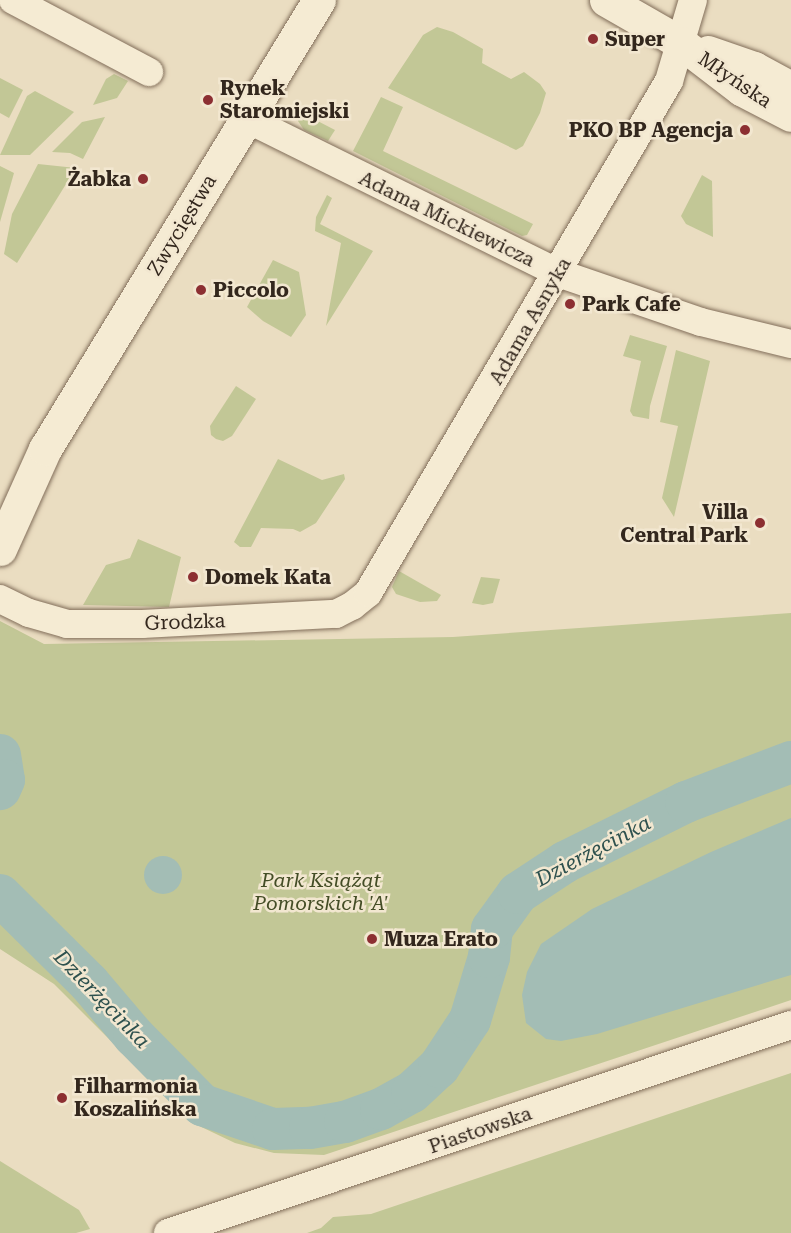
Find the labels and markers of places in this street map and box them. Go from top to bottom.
place label: Super [605,27,665,51]
marker: Super [586,32,600,46]
place label: Rynek Staromiejski [220,77,349,124]
marker: Rynek Staromiejski [201,93,215,107]
place label: PKO BP Agencja [569,118,733,142]
marker: PKO BP Agencja [738,123,752,137]
place label: Żabka [68,167,131,191]
marker: Żabka [136,172,150,186]
place label: Piccolo [213,278,289,302]
marker: Piccolo [194,283,208,297]
place label: Park Cafe [582,292,681,316]
marker: Park Cafe [563,297,577,311]
place label: Villa Central Park [620,500,748,547]
marker: Villa Central Park [753,516,767,530]
place label: Domek Kata [205,565,331,589]
marker: Domek Kata [186,570,200,584]
place label: Muza Erato [384,927,498,951]
marker: Muza Erato [365,932,379,946]
place label: Filharmonia Koszalińska [74,1074,198,1121]
marker: Filharmonia Koszalińska [55,1091,69,1105]

